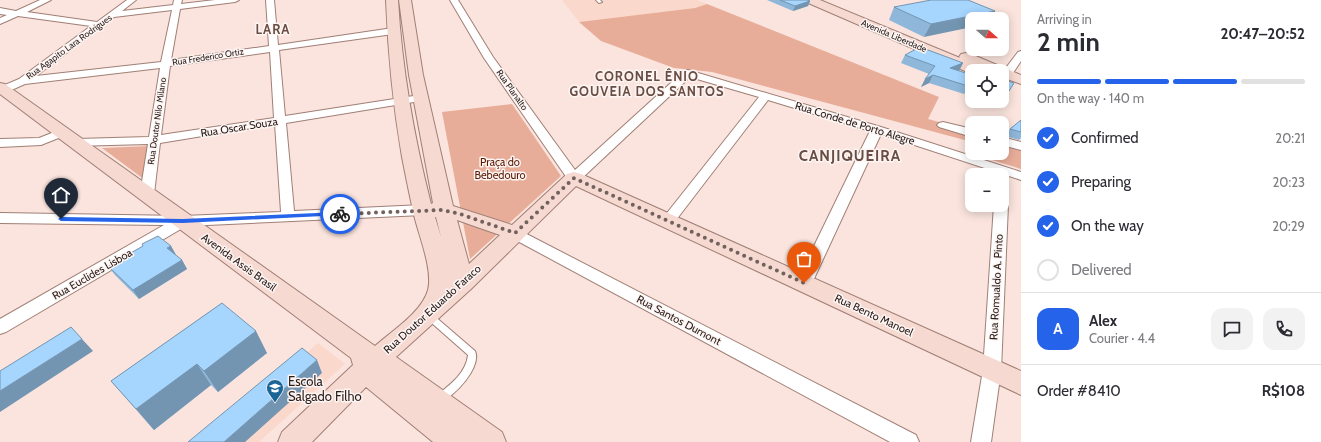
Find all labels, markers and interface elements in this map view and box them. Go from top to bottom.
text: Arriving in [1037,11,1092,27]
street label: Rua Agapito Lara Rodrigues [24,12,114,81]
north arrow [965,12,1009,56]
map controls [965,12,1009,212]
street label: Avenida Liberdade [860,17,929,54]
district label: LARA [256,21,290,37]
text: 20:47–20:52 [1220,25,1305,43]
text: 2 min [1037,26,1100,58]
street label: Rua Frederico Ortiz [171,45,245,68]
button: locate [965,64,1009,108]
street label: Rua Planalto [494,67,531,112]
district label: CORONEL ÊNIO GOUVEIA DOS SANTOS [569,68,725,99]
street label: Rua Doutor Nilo Milano [145,76,168,165]
text: On the way · 140 m [1037,90,1144,106]
street label: Rua Conde de Porto Alegre [793,98,917,148]
street label: Rua Oscar Souza [199,114,279,140]
button: + [965,116,1009,160]
icon: check [1037,127,1059,149]
text: Confirmed [1071,129,1139,147]
text: 20:21 [1275,130,1305,146]
district label: CANJIQUEIRA [799,147,901,165]
park label: Praça do Bebedouro [474,155,526,182]
button: − [965,168,1009,212]
icon: check [1037,171,1059,193]
text: Preparing [1071,173,1131,191]
text: 20:23 [1273,174,1305,190]
pin [44,178,78,219]
icon: home [50,184,72,206]
courier [320,194,360,234]
icon: bike [329,203,351,225]
icon: check [1037,215,1059,237]
text: On the way [1071,217,1144,235]
text: 20:29 [1272,218,1305,234]
street label: Avenida Assis Brasil [199,230,280,294]
street label: Rua Romualdo A. Pinto [986,234,1006,340]
pin [787,242,821,283]
street label: Rua Euclides Lisboa [49,245,135,303]
icon: bag [793,248,815,270]
street label: Rua Doutor Eduardo Faraco [380,261,484,357]
text: Delivered [1071,261,1132,279]
street label: Rua Bento Manoel [833,291,916,339]
street label: Rua Santos Dumont [634,292,724,348]
button: chat [1211,308,1253,350]
button: phone [1263,308,1305,350]
text: Alex [1089,312,1117,330]
text: A [1053,320,1063,338]
text: Courier · 4.4 [1089,330,1155,346]
place label: Escola Salgado Filho [288,373,362,404]
school or university icon: Escola Salgado Filho [265,378,285,403]
text: Order #8410 [1037,382,1121,400]
text: R$108 [1262,382,1305,400]

